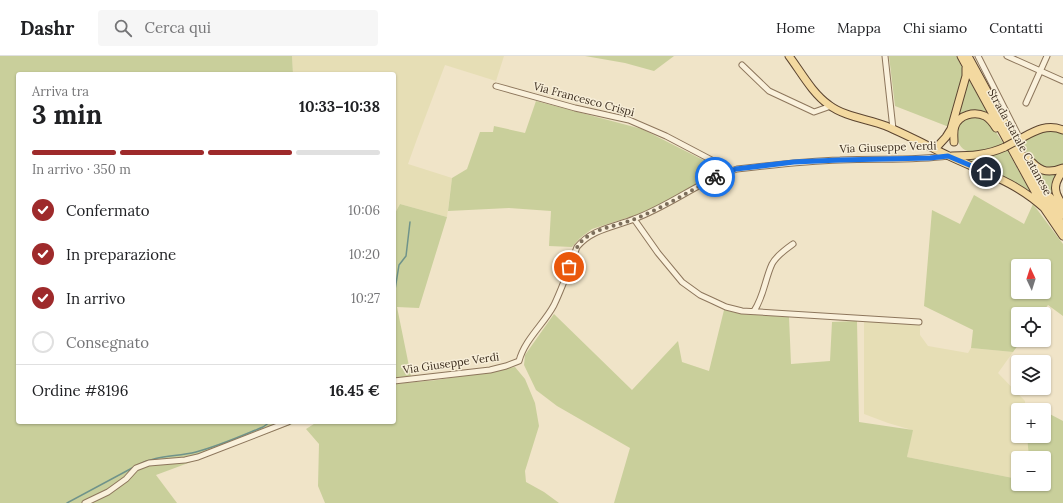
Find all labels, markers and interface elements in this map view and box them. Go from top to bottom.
search box [98,10,378,46]
text: Dashr [20,16,74,40]
icon: search [112,17,134,39]
text: Cerca qui [144,18,211,37]
text: Home [776,19,815,37]
text: Mappa [837,19,881,37]
text: Chi siamo [903,19,967,37]
text: Contatti [989,19,1043,37]
street label: Via Francesco Crispi [531,79,636,119]
text: Arriva tra [32,83,89,100]
street label: Strada statale Catanese [985,86,1055,198]
text: 10:33–10:38 [299,97,380,116]
text: 3 min [32,98,102,131]
street label: Via Giuseppe Verdi [838,138,937,156]
pin [969,155,1003,189]
courier [695,157,735,197]
text: In arrivo · 350 m [32,161,131,178]
icon: home [975,161,997,183]
icon: bike [704,166,726,188]
icon: check [32,199,54,221]
text: Confermato [66,201,150,220]
text: 10:06 [348,202,380,219]
icon: check [32,243,54,265]
text: In preparazione [66,245,176,264]
text: 10:20 [349,246,380,263]
pin [552,250,586,284]
icon: bag [558,256,580,278]
north arrow [1011,259,1051,299]
map controls [1011,259,1051,491]
icon: check [32,287,54,309]
text: In arrivo [66,289,125,308]
text: 10:27 [351,290,380,307]
button: locate [1011,307,1051,347]
text: Consegnato [66,333,149,352]
street label: Via Giuseppe Verdi [401,349,500,377]
button: layers [1011,355,1051,395]
text: Ordine #8196 [32,381,128,400]
text: 16.45 € [329,381,380,400]
button: + [1011,403,1051,443]
button: − [1011,451,1051,491]

